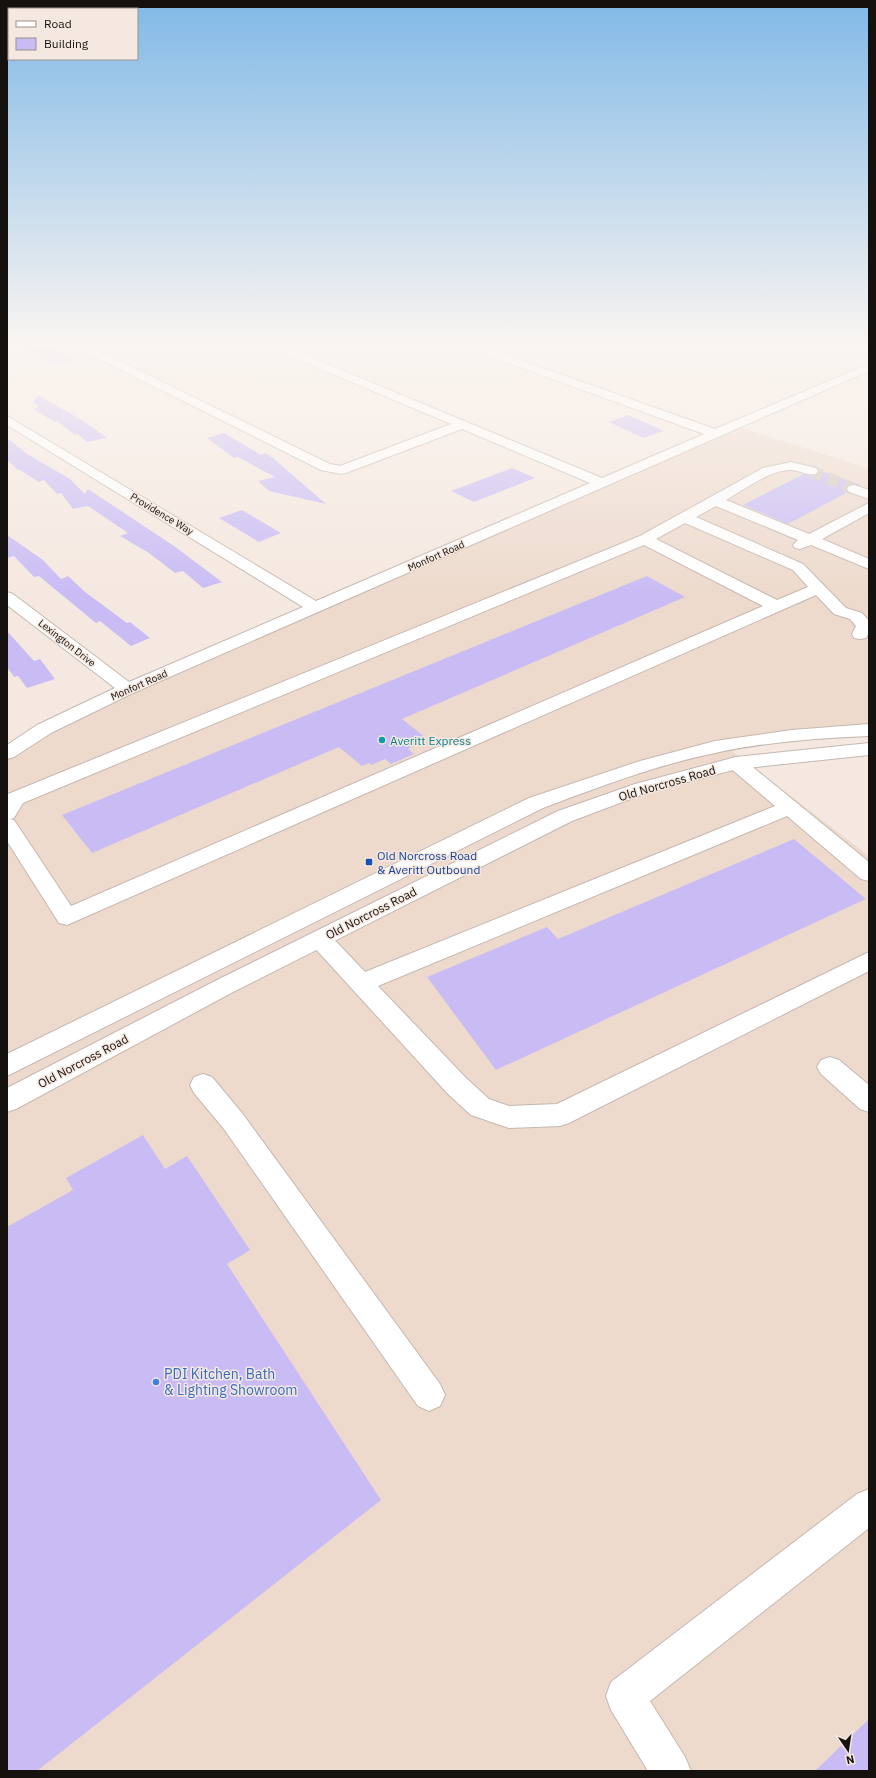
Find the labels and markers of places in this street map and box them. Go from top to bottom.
place label: Averitt Express [390,733,471,748]
marker: Averitt Express [377,735,387,745]
place label: Old Norcross Road & Averitt Outbound [377,848,480,877]
marker: Old Norcross Road & Averitt Outbound [364,857,374,867]
place label: PDI Kitchen, Bath & Lighting Showroom [164,1365,298,1399]
marker: PDI Kitchen, Bath & Lighting Showroom [151,1377,161,1387]

